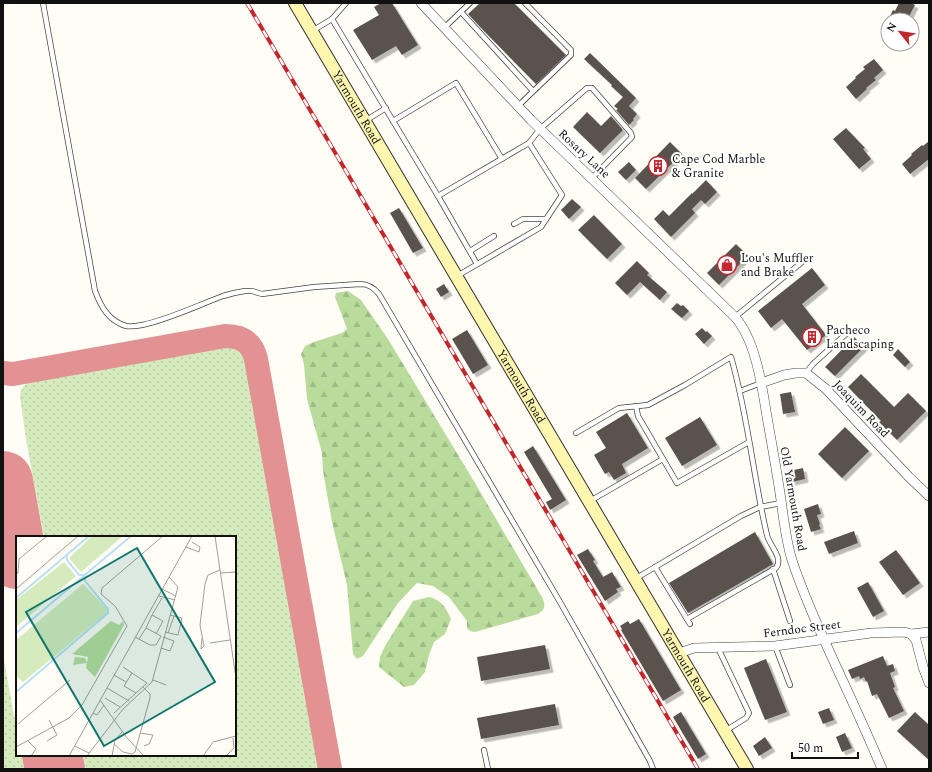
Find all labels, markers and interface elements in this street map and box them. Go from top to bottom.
north arrow [880,12,920,52]
text: N [882,19,901,35]
street label: Yarmouth Road [327,67,386,148]
street label: Rosary Lane [554,125,614,183]
place label: Cape Cod Marble & Granite [672,150,766,183]
building icon: Cape Cod Marble & Granite [647,155,669,177]
place label: Lou's Muffler and Brake [741,249,814,282]
shop icon: Lou's Muffler and Brake [716,254,738,276]
place label: Pacheco Landscaping [826,321,894,354]
building icon: Pacheco Landscaping [801,326,823,348]
street label: Yarmouth Road [492,346,551,427]
street label: Joaquim Road [828,376,894,443]
street label: Old Yarmouth Road [774,445,812,553]
inset map [16,536,236,756]
street label: Ferndoc Street [762,615,842,643]
street label: Yarmouth Road [656,625,715,706]
scale bar [792,734,858,760]
text: 50 m [798,739,823,758]

